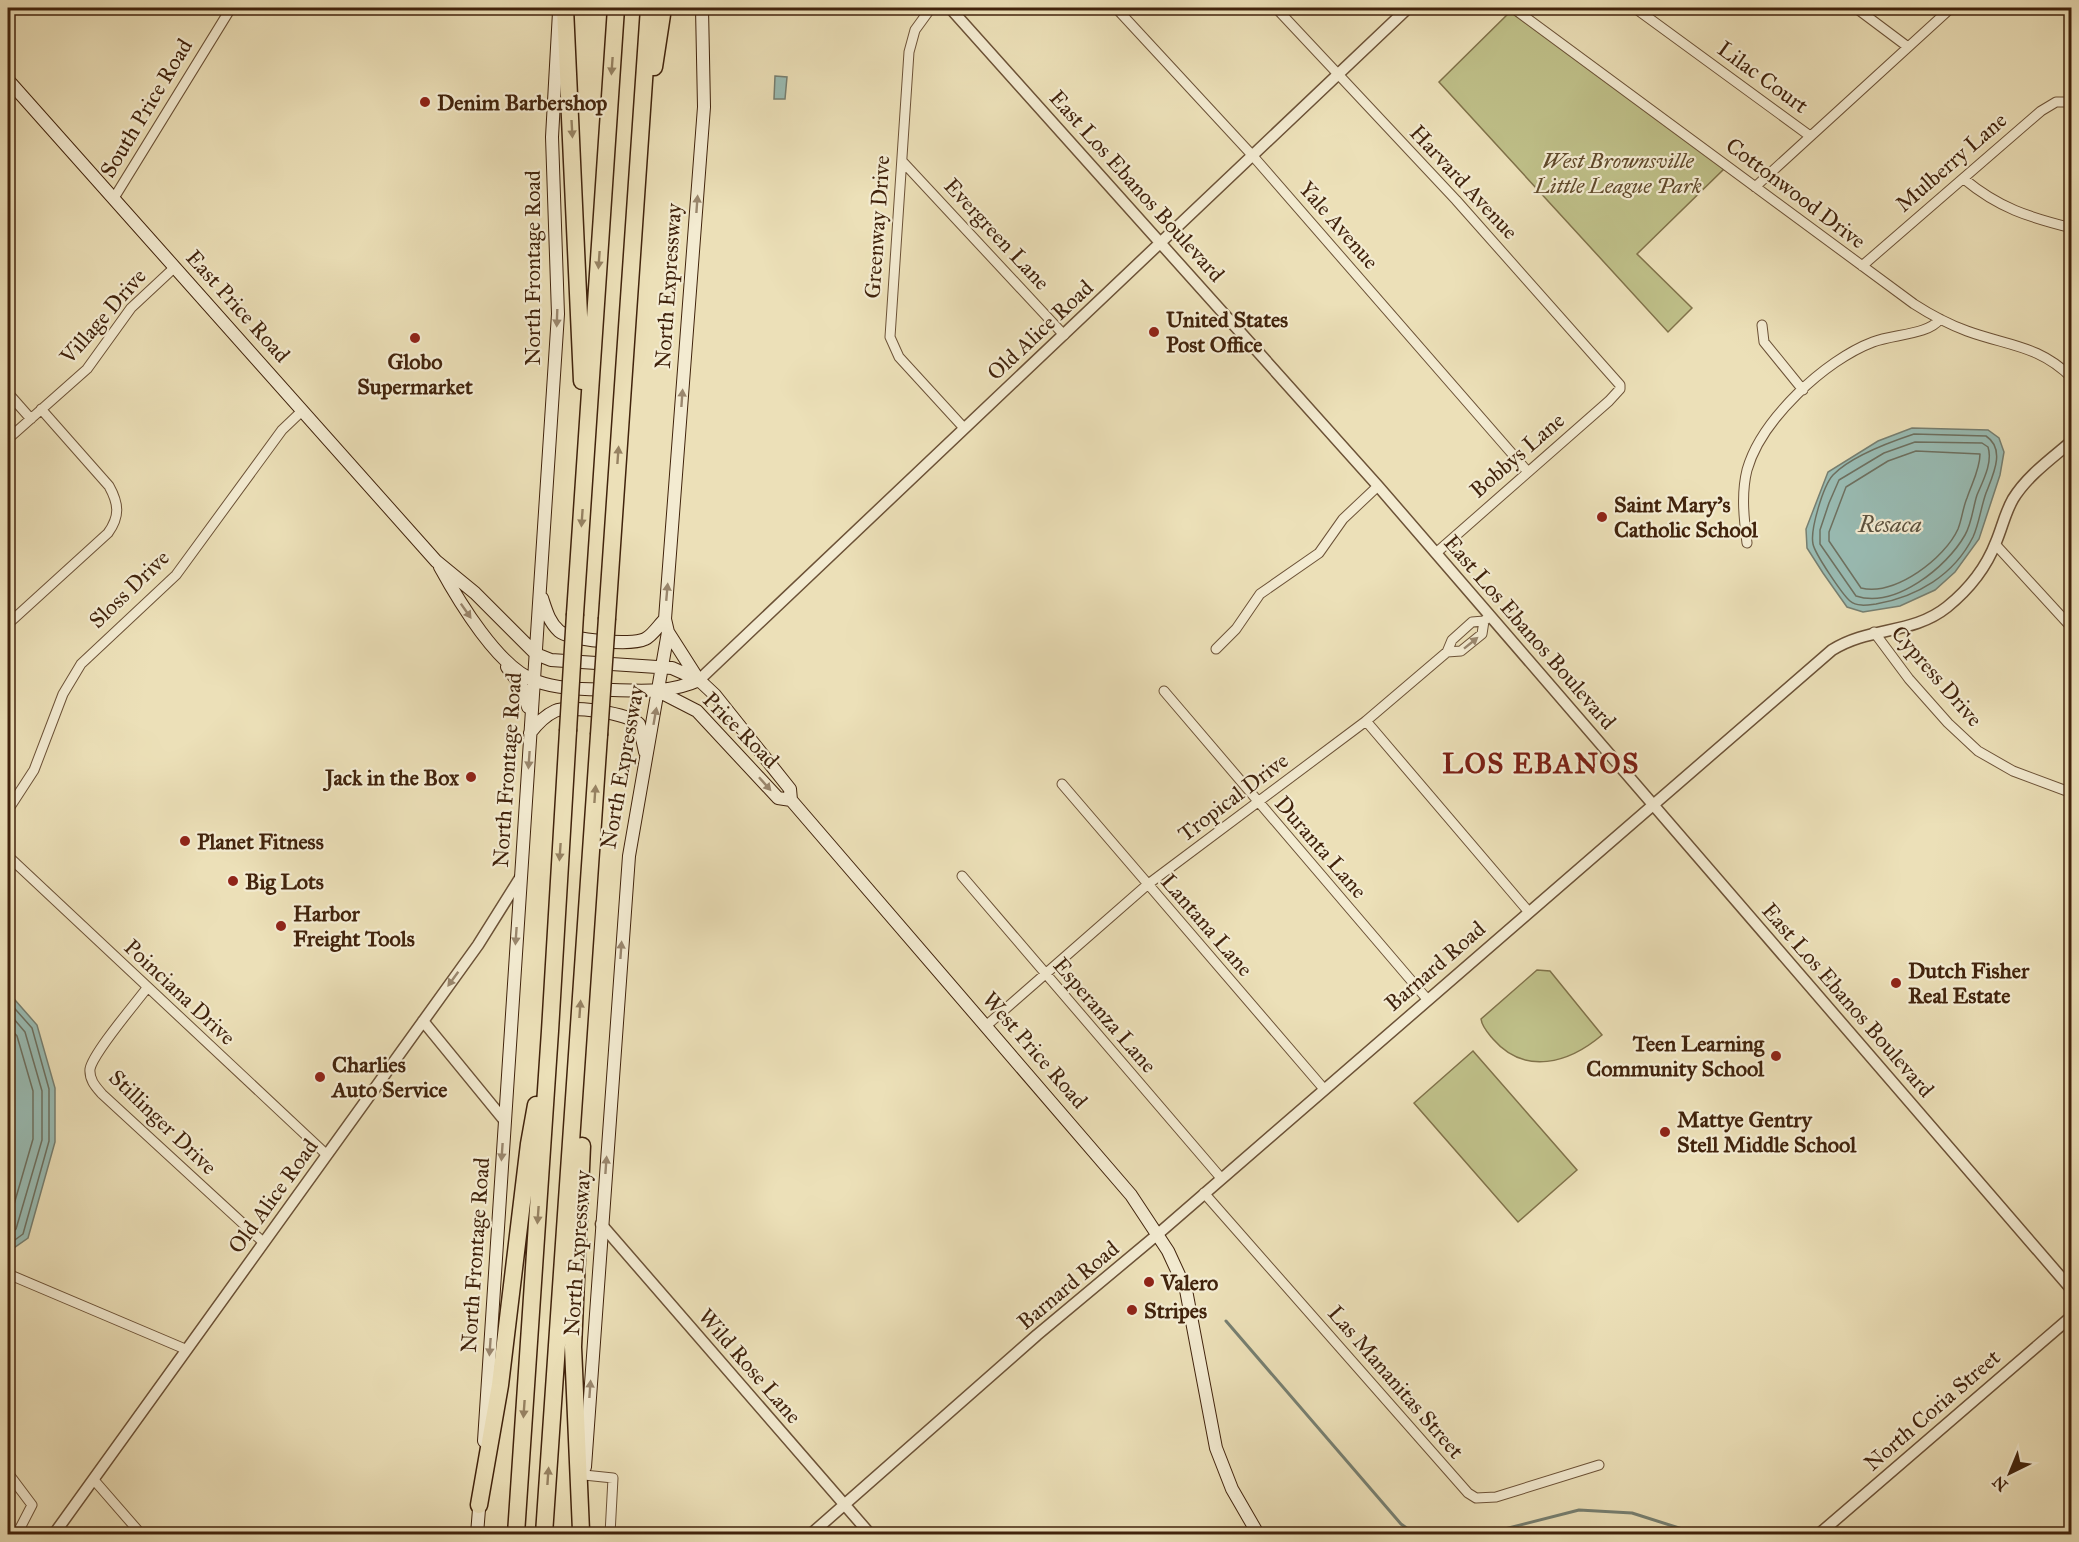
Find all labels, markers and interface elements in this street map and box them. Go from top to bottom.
street label: South Price Road [94,34,198,182]
street label: Lilac Court [1712,35,1814,119]
one-way arrow [607,56,617,75]
street label: East Los Ebanos Boulevard [1044,84,1230,288]
place label: Denim Barbershop [437,89,607,116]
marker: Denim Barbershop [418,95,432,109]
street label: Mulberry Lane [1890,106,2012,218]
one-way arrow [567,119,576,138]
street label: Harvard Avenue [1404,119,1524,245]
street label: Cottonwood Drive [1721,132,1871,254]
park label: West Brownsville Little League Park [1533,147,1702,199]
street label: Greenway Drive [859,154,895,300]
street label: North Frontage Road [519,170,546,366]
street label: Evergreen Lane [938,173,1056,295]
street label: Yale Avenue [1293,175,1385,275]
one-way arrow [692,194,702,213]
street label: North Expressway [649,202,687,370]
street label: East Price Road [180,244,296,368]
one-way arrow [595,251,604,270]
street label: Village Drive [54,263,152,370]
street label: Old Alice Road [981,274,1099,386]
place label: United States Post Office [1166,306,1288,358]
one-way arrow [552,308,562,327]
marker: United States Post Office [1147,325,1161,339]
marker: Globo Supermarket [408,331,422,345]
place label: Globo Supermarket [357,348,473,400]
one-way arrow [677,389,687,408]
street label: Bobbys Lane [1464,407,1570,503]
one-way arrow [613,445,622,464]
place label: Saint Mary's Catholic School [1614,491,1759,543]
one-way arrow [577,508,587,527]
water label: Resaca [1857,509,1922,539]
marker: Saint Mary's Catholic School [1595,510,1609,524]
street label: East Los Ebanos Boulevard [1438,529,1622,735]
street label: Sloss Drive [83,544,175,634]
one-way arrow [662,583,672,602]
one-way arrow [460,603,471,619]
street label: Cypress Drive [1886,620,1988,732]
one-way arrow [1464,637,1479,650]
street label: North Frontage Road [487,671,527,869]
street label: North Expressway [594,682,650,851]
street label: Price Road [697,686,785,774]
one-way arrow [651,706,660,725]
district label: LOS EBANOS [1442,746,1640,781]
street label: Tropical Drive [1173,747,1293,847]
one-way arrow [524,751,533,770]
place label: Jack in the Box [322,764,459,792]
marker: Jack in the Box [464,770,478,784]
one-way arrow [758,776,772,791]
one-way arrow [590,784,599,803]
street label: Duranta Lane [1269,790,1373,904]
place label: Planet Fitness [197,828,324,855]
marker: Planet Fitness [178,834,192,848]
one-way arrow [555,842,564,861]
place label: Big Lots [245,868,324,895]
street label: Lantana Lane [1155,868,1259,982]
marker: Big Lots [226,874,240,888]
street label: East Los Ebanos Boulevard [1756,897,1940,1103]
place label: Harbor Freight Tools [293,900,415,952]
street label: Barnard Road [1379,915,1491,1017]
marker: Harbor Freight Tools [274,919,288,933]
one-way arrow [512,927,521,946]
street label: Poinciana Drive [119,933,241,1051]
one-way arrow [616,940,626,959]
street label: Esperanza Lane [1048,952,1162,1078]
place label: Dutch Fisher Real Estate [1908,957,2030,1009]
one-way arrow [447,970,459,986]
marker: Dutch Fisher Real Estate [1889,976,1903,990]
street label: West Price Road [977,986,1093,1114]
one-way arrow [576,1000,585,1019]
place label: Teen Learning Community School [1586,1030,1765,1082]
marker: Teen Learning Community School [1769,1049,1783,1063]
place label: Charlies Auto Service [330,1051,447,1103]
street label: Stillinger Drive [103,1064,223,1180]
marker: Charlies Auto Service [313,1070,327,1084]
place label: Mattye Gentry Stell Middle School [1677,1106,1857,1158]
marker: Mattye Gentry Stell Middle School [1658,1125,1672,1139]
street label: Old Alice Road [222,1133,324,1259]
one-way arrow [498,1143,507,1162]
street label: North Frontage Road [455,1156,495,1354]
one-way arrow [601,1156,610,1175]
street label: North Expressway [558,1169,596,1337]
one-way arrow [533,1205,542,1224]
street label: Barnard Road [1012,1235,1124,1335]
place label: Valero [1160,1269,1218,1296]
marker: Valero [1142,1275,1156,1289]
place label: Stripes [1144,1297,1207,1324]
street label: Las Mananitas Street [1322,1300,1470,1464]
street label: Wild Rose Lane [693,1303,807,1429]
marker: Stripes [1125,1303,1139,1317]
one-way arrow [485,1337,494,1356]
street label: North Coria Street [1858,1343,2006,1476]
one-way arrow [585,1380,595,1399]
one-way arrow [520,1400,529,1419]
north arrow [1980,1443,2040,1503]
one-way arrow [543,1467,553,1486]
text: N [1988,1472,2012,1495]

